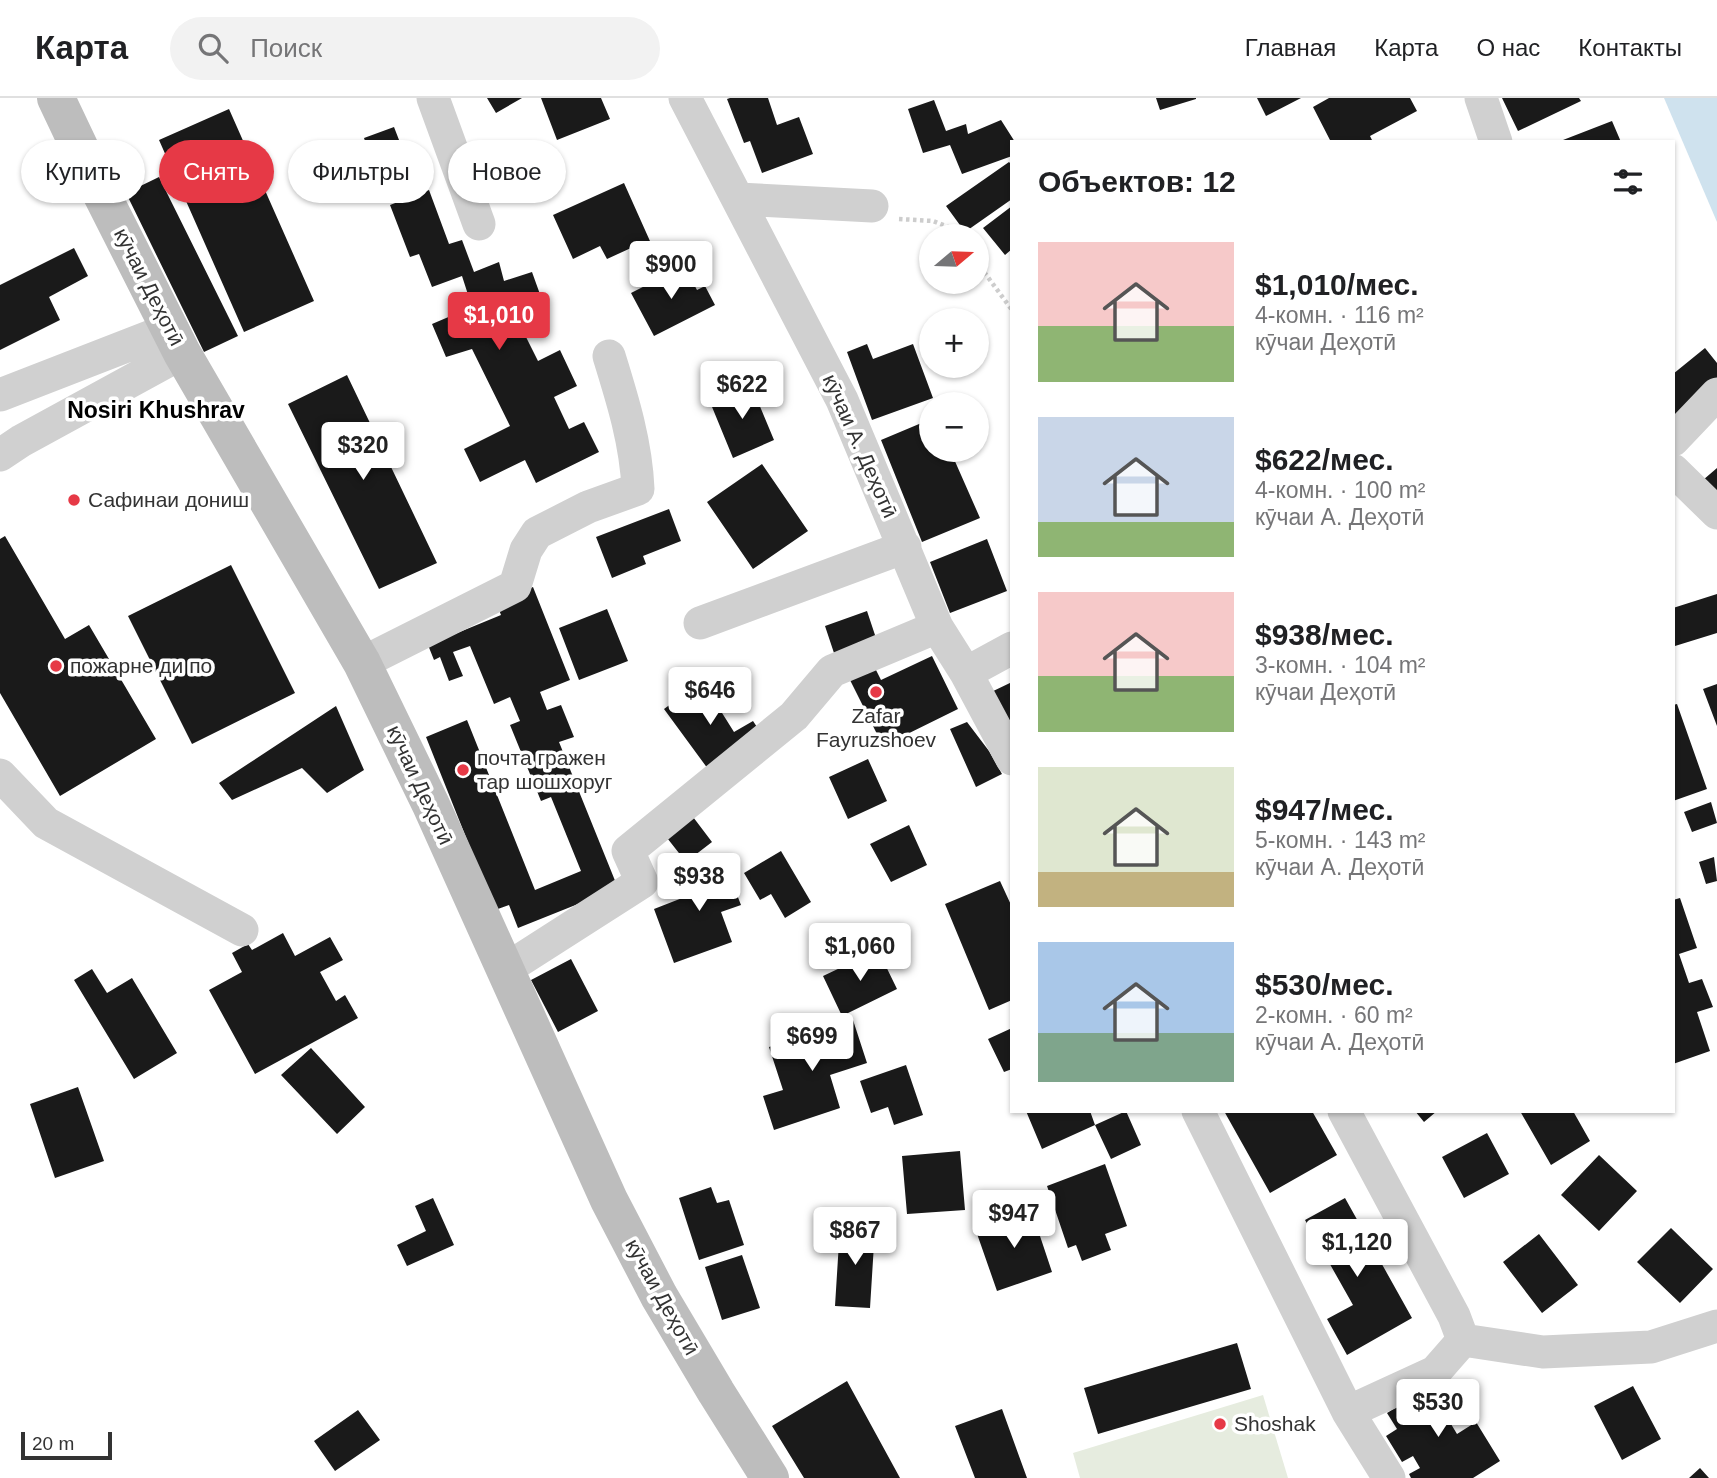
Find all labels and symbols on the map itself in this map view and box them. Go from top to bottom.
street label: кӯчаи Деҳотӣ [110,224,189,349]
north arrow [919,224,989,294]
pin: $900 [630,242,712,301]
pin: $1,010 [442,292,556,352]
pin: $622 [701,362,783,421]
street label: кӯчаи А. Деҳотӣ [819,371,902,521]
district label: Nosiri Khushrav [67,397,245,423]
pin: $320 [322,422,404,482]
place label: Сафинаи дониш [88,488,249,511]
marker: Сафинаи дониш [66,492,82,508]
place label: пожарне ди по [70,654,212,677]
marker: пожарне ди по [48,658,64,674]
pin: $646 [669,668,751,727]
marker: Zafar Fayruzshoev [868,684,884,700]
place label: Zafar Fayruzshoev [816,704,937,751]
street label: кӯчаи Деҳотӣ [383,722,458,848]
place label: почта гражен тар шошхоруг [477,746,613,793]
marker: почта гражен тар шошхоруг [455,762,471,778]
pin: $938 [658,854,740,913]
pin: $1,060 [803,924,917,983]
pin: $699 [771,1014,853,1073]
pin: $947 [973,1190,1055,1250]
pin: $867 [814,1208,896,1267]
pin: $1,120 [1300,1220,1414,1279]
street label: кӯчаи Деҳотӣ [621,1235,704,1359]
pin: $530 [1397,1380,1479,1439]
place label: Shoshak [1234,1412,1316,1435]
marker: Shoshak [1212,1416,1228,1432]
scale bar [21,1429,112,1461]

